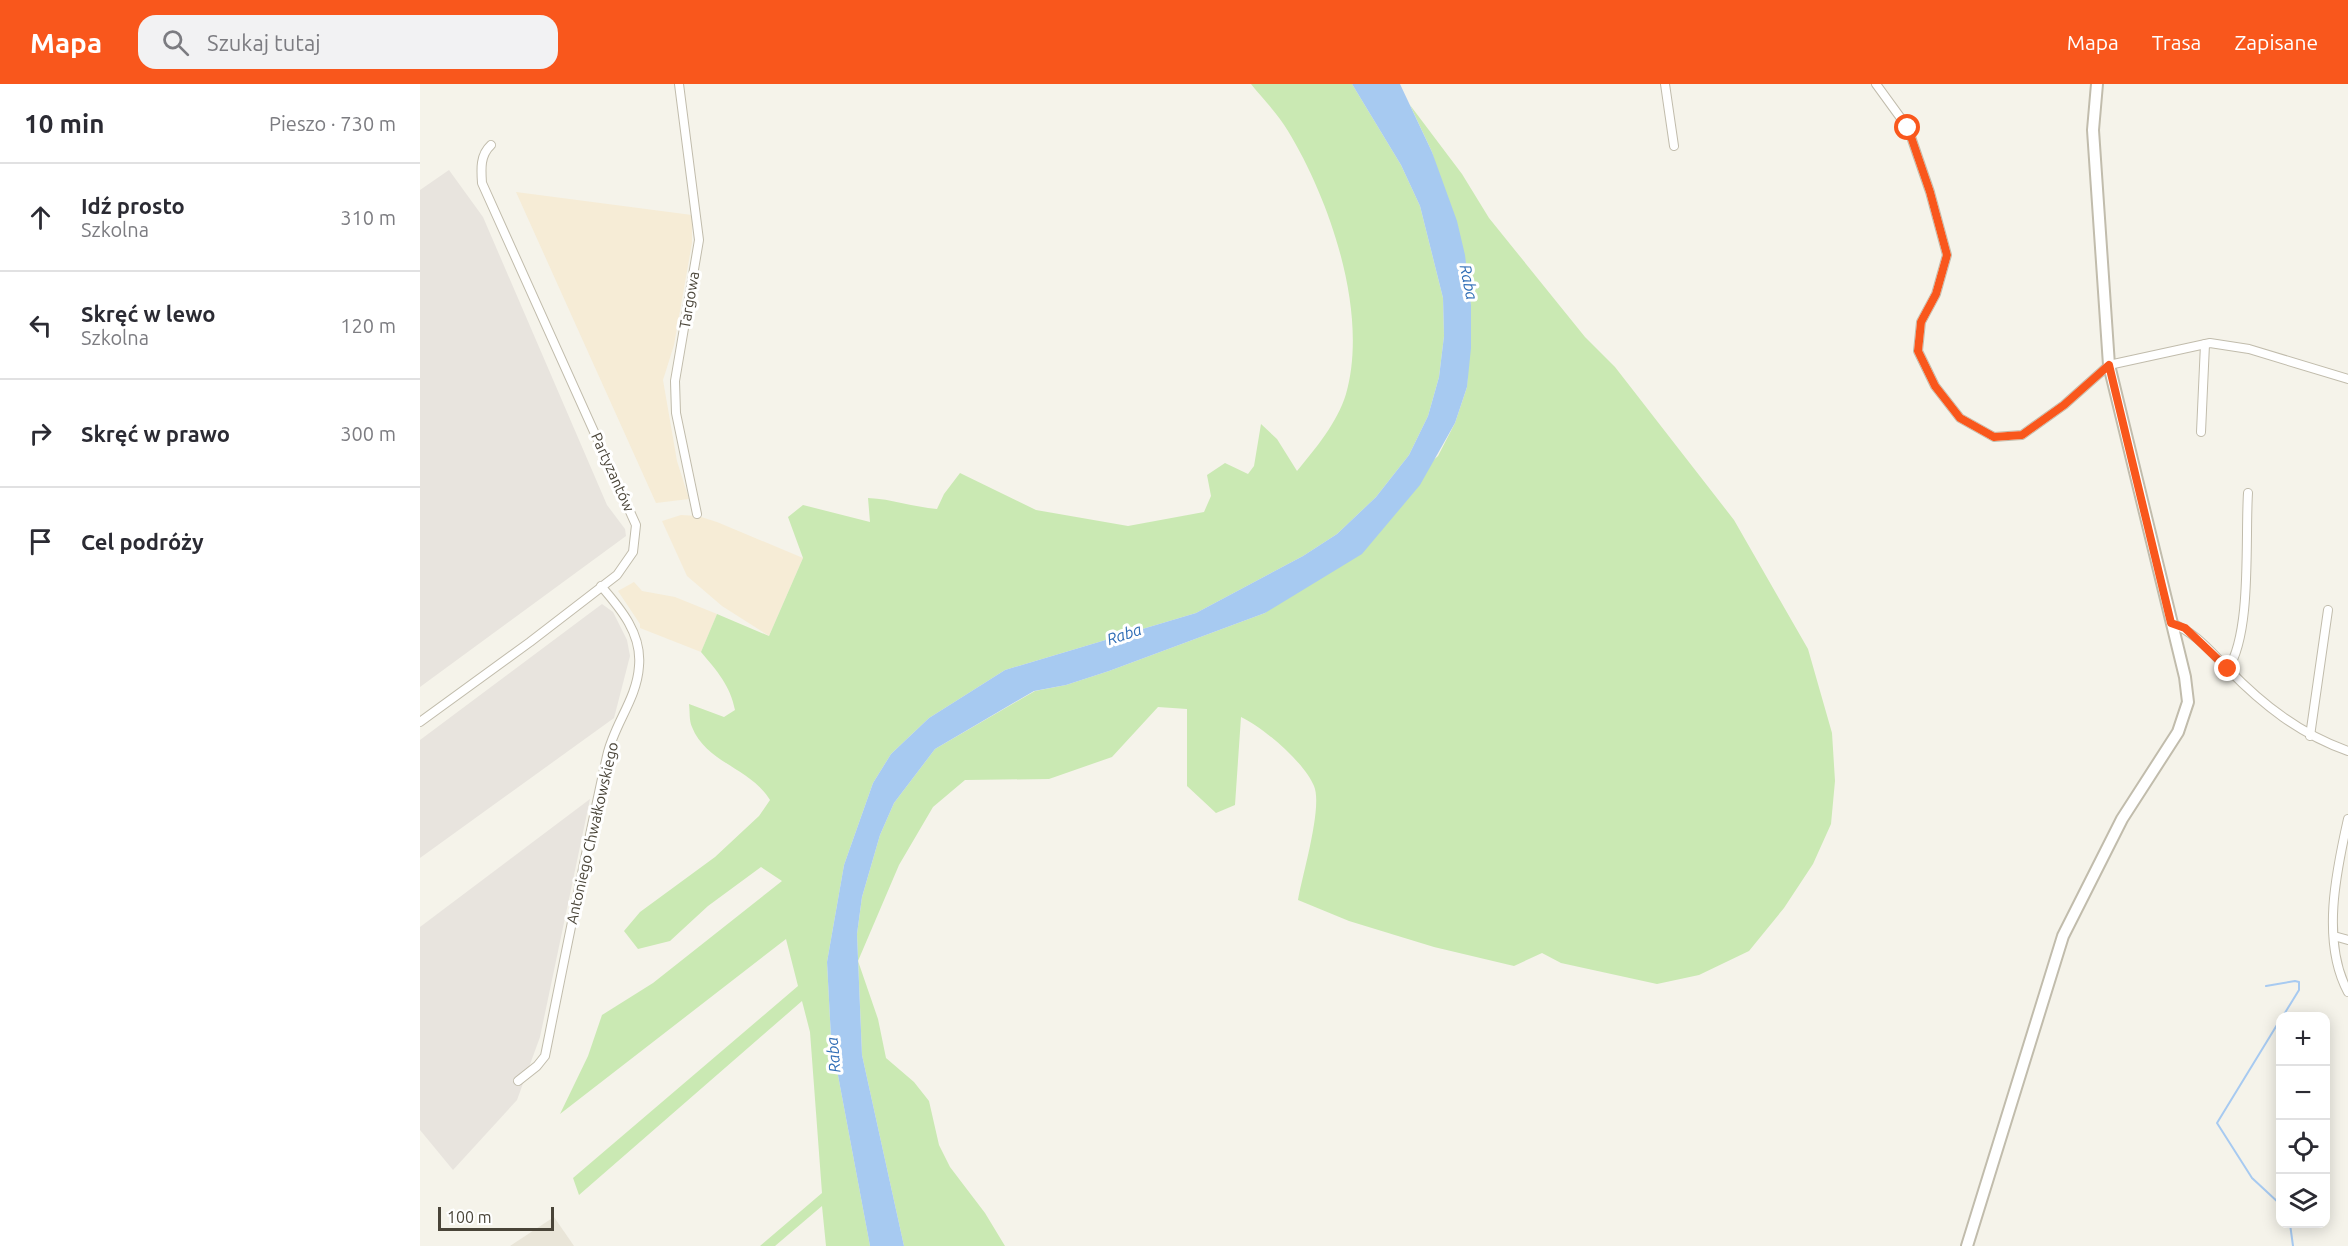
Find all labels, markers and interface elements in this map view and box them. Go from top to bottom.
search box [138,15,558,69]
icon: search [159,26,192,59]
text: Mapa [30,27,102,58]
text: Szukaj tutaj [207,30,321,55]
text: Mapa [2067,30,2119,54]
text: Trasa [2152,30,2201,54]
text: Zapisane [2234,30,2318,54]
text: 10 min [24,109,104,138]
text: Pieszo · 730 m [269,112,396,135]
route start [1894,114,1920,140]
text: Idź prosto [81,193,185,218]
icon: ahead [24,201,57,234]
text: 310 m [340,206,396,229]
text: Szkolna [81,218,149,241]
water label: Raba [1456,263,1482,302]
street label: Targowa [676,270,702,330]
text: Skręć w lewo [81,301,215,326]
icon: left [24,309,57,342]
text: 120 m [340,314,396,337]
text: Szkolna [81,326,149,349]
icon: right [24,417,57,450]
text: Skręć w prawo [81,421,230,446]
text: 300 m [340,422,396,445]
street label: Partyzantów [588,430,638,515]
icon: arrive [24,525,57,558]
text: Cel podróży [81,529,204,554]
water label: Raba [1104,620,1144,648]
route end [2214,655,2240,681]
street label: Antoniego Chwałkowskiego [563,740,621,926]
map controls [2276,1012,2330,1228]
button: + [2276,1012,2330,1066]
water label: Raba [822,1036,844,1074]
button: − [2276,1066,2330,1120]
button: locate [2276,1120,2330,1174]
button: layers [2276,1174,2330,1228]
scale bar [438,1204,554,1232]
text: 100 m [447,1208,492,1226]

